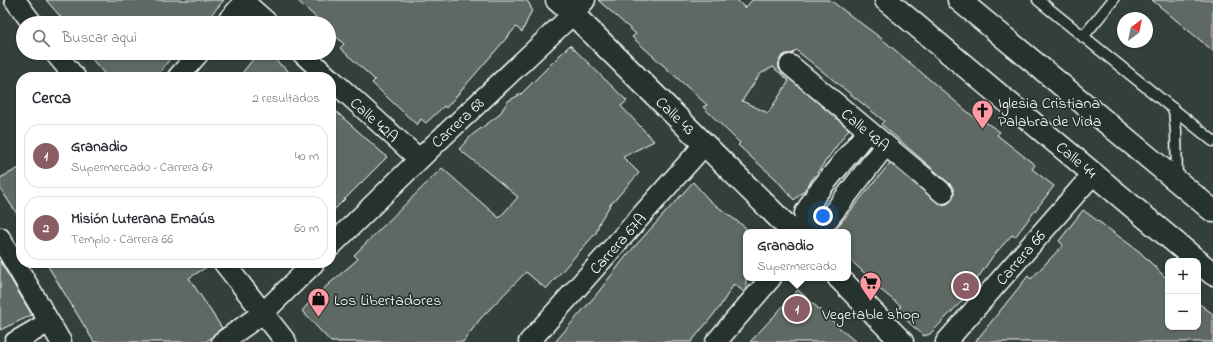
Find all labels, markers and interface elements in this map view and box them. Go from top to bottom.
north arrow [1117,12,1153,48]
search box [16,16,336,60]
icon: search [30,27,52,49]
text: Buscar aquí [62,27,137,49]
text: Cerca [32,86,71,111]
text: 2 resultados [252,89,320,108]
street label: Calle 43 [649,91,700,141]
street label: Calle 42A [344,92,403,149]
street label: Carrera 68 [426,92,490,154]
place label: Iglesia Cristiana Palabra de Vida [998,92,1101,134]
church icon: Iglesia Cristiana Palabra de Vida [969,98,995,131]
street label: Calle 43A [835,103,894,158]
text: Granadio [71,136,128,158]
street label: Calle 44 [1050,136,1102,185]
text: 1 [44,147,48,166]
text: 40 m [295,147,319,166]
text: Supermercado · Carrera 67 [71,158,213,177]
your location [813,206,833,226]
text: Misión Luterana Emaús [71,208,215,230]
street label: Carrera 67A [584,208,653,280]
text: 2 [43,219,49,238]
text: 60 m [294,219,319,238]
street label: Carrera 66 [991,225,1052,291]
popup [743,229,851,281]
text: Templo · Carrera 66 [71,230,173,249]
text: Granadio [757,235,814,257]
text: Supermercado [757,257,837,276]
map controls [1165,258,1201,330]
button: + [1165,258,1201,294]
supermarket icon: Vegetable shop [858,270,884,303]
pin: 2 [953,271,979,301]
shop icon: Los Libertadores [305,286,331,319]
place label: Los Libertadores [334,289,441,313]
pin: 1 [784,294,810,324]
button: − [1165,294,1201,330]
place label: Vegetable shop [821,303,920,327]

